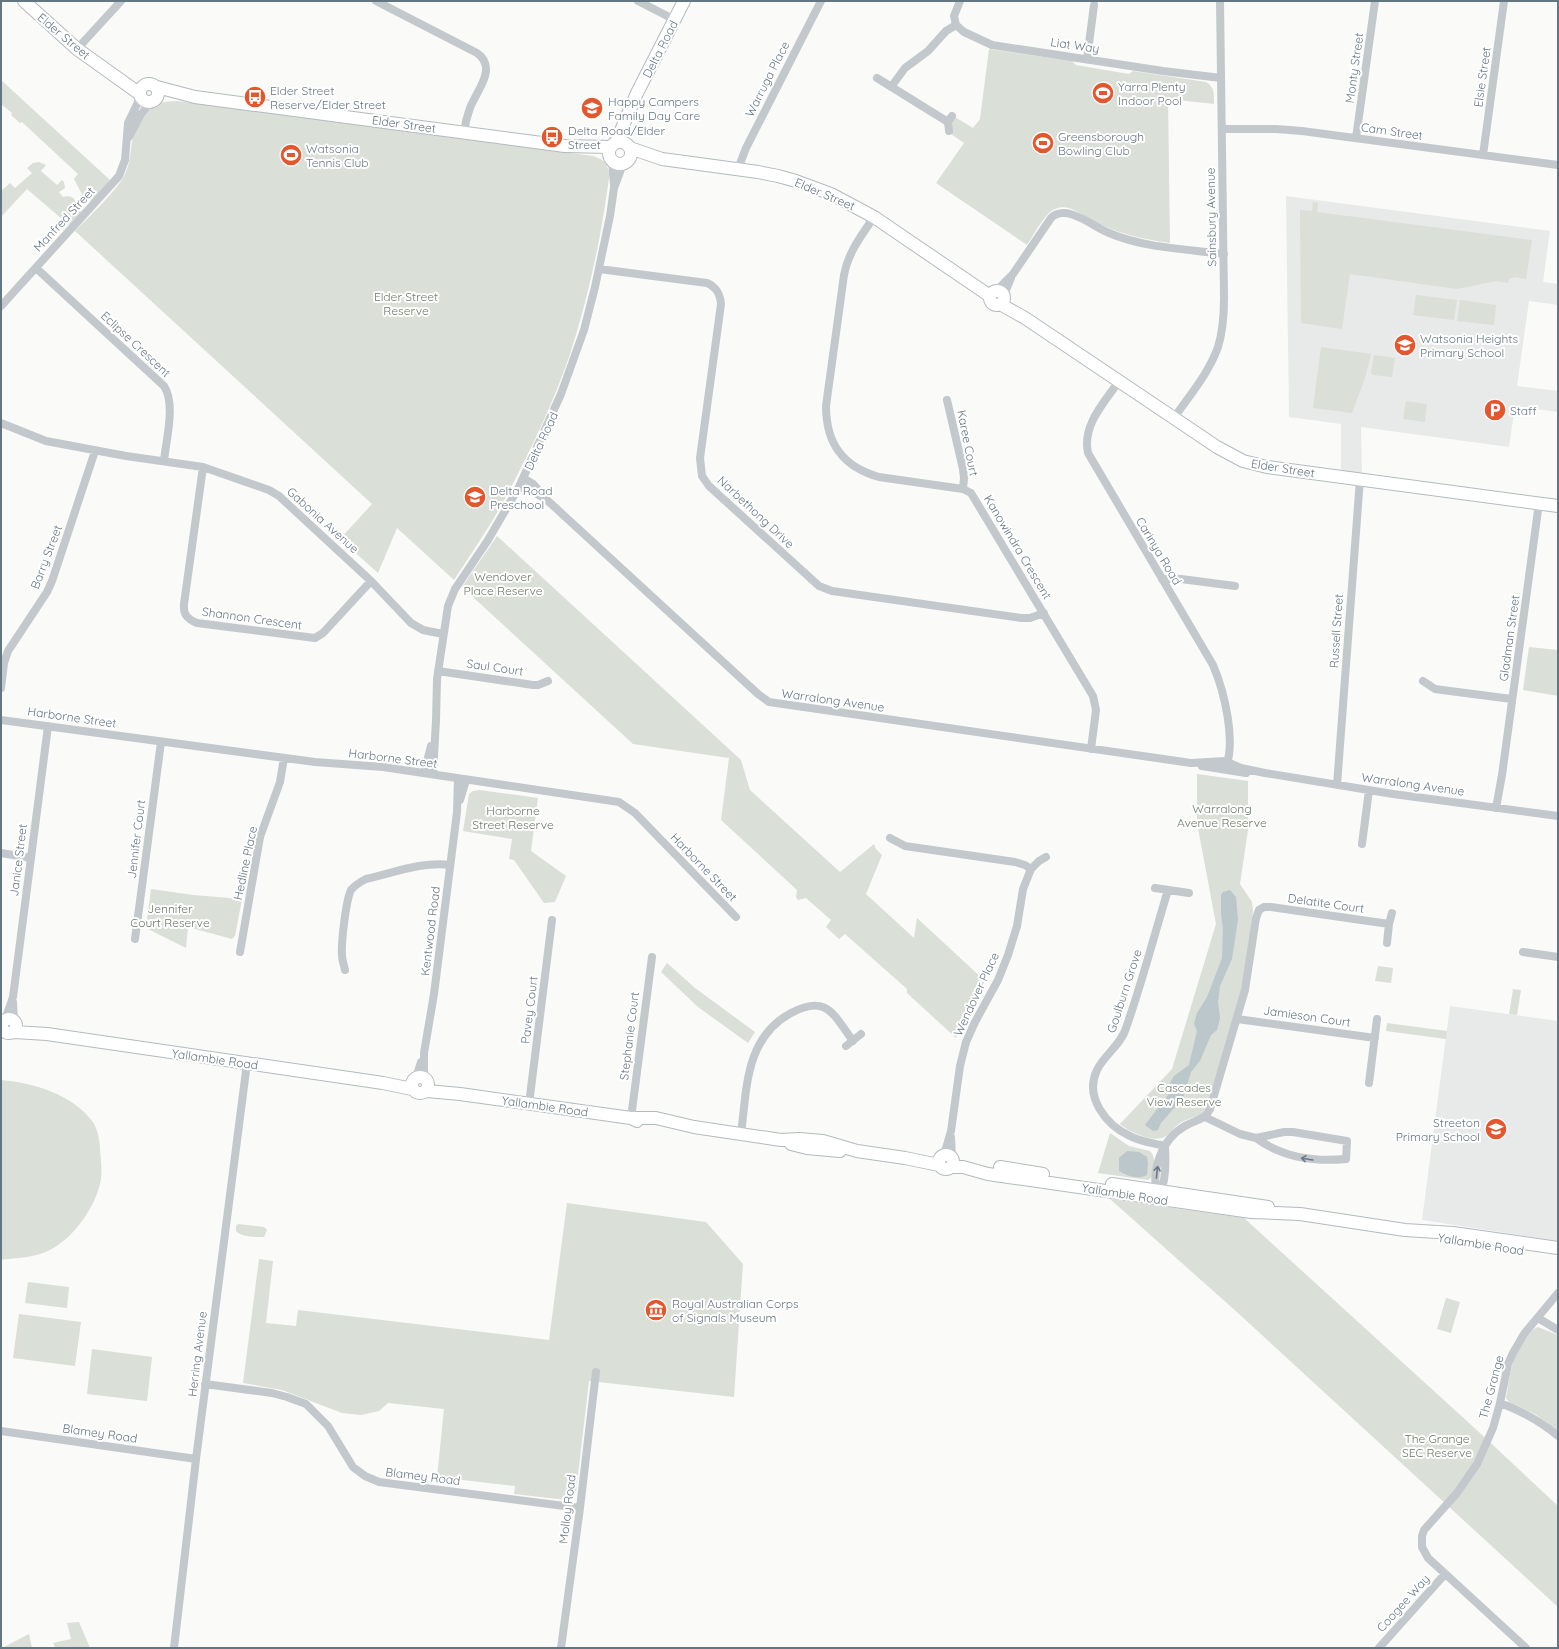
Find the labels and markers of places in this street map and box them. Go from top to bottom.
place label: Yarra Plenty Indoor Pool [1118,79,1186,108]
sports icon: Yarra Plenty Indoor Pool [1090,80,1116,106]
place label: Elder Street Reserve/Elder Street [270,83,386,112]
bus stop icon: Elder Street Reserve/Elder Street [242,84,268,110]
place label: Happy Campers Family Day Care [608,94,700,123]
school or university icon: Happy Campers Family Day Care [579,95,605,121]
place label: Delta Road/Elder Street [568,123,665,152]
bus stop icon: Delta Road/Elder Street [539,124,565,150]
place label: Greensborough Bowling Club [1058,129,1144,158]
sports icon: Greensborough Bowling Club [1030,130,1056,156]
place label: Watsonia Tennis Club [306,141,369,170]
sports icon: Watsonia Tennis Club [278,142,304,168]
place label: Watsonia Heights Primary School [1420,331,1519,360]
school or university icon: Watsonia Heights Primary School [1392,332,1418,358]
parking icon: Staff [1482,397,1508,423]
place label: Staff [1510,403,1537,418]
place label: Delta Road Preschool [490,483,553,512]
school or university icon: Delta Road Preschool [462,484,488,510]
place label: Streeton Primary School [1396,1115,1480,1144]
school or university icon: Streeton Primary School [1483,1116,1509,1142]
place label: Royal Australian Corps of Signals Museum [672,1296,799,1325]
museum icon: Royal Australian Corps of Signals Museum [643,1297,669,1323]

